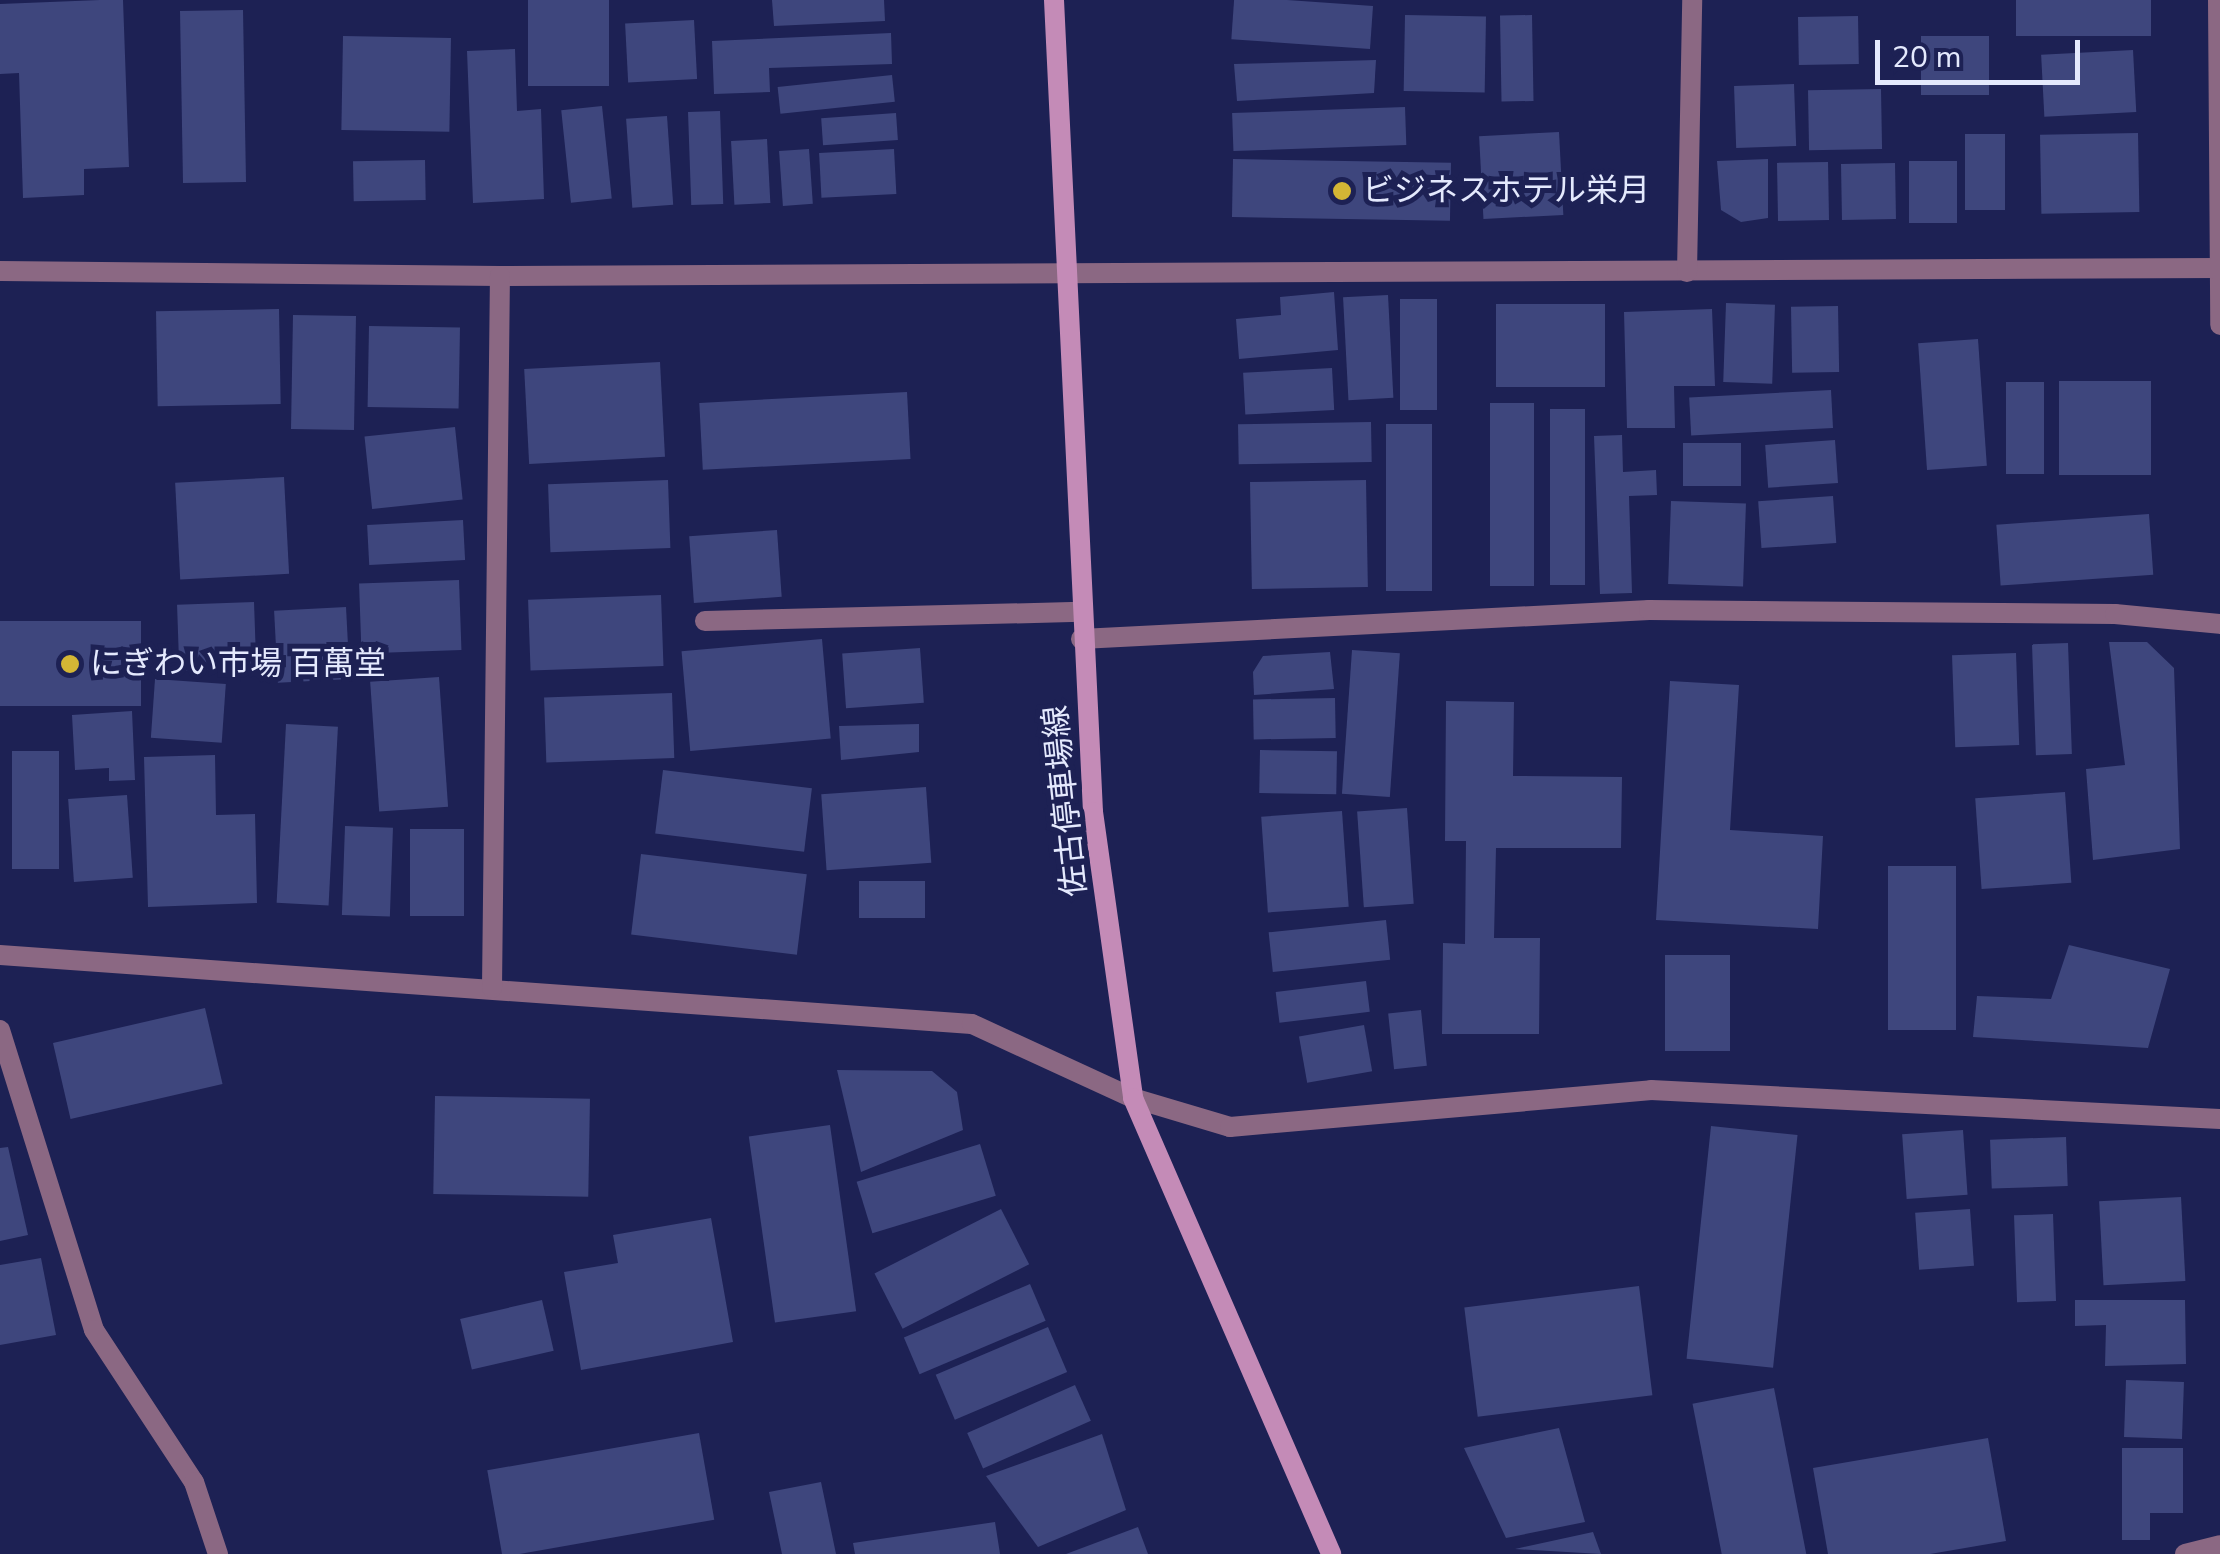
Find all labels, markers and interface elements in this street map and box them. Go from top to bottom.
scale bar [1880,20,2085,82]
text: 20 m [1892,37,1961,78]
place label: ビジネスホテル栄月 [1362,172,1650,210]
marker: ビジネスホテル栄月 [1331,180,1353,202]
place label: にぎわい市場 百萬堂 [90,645,386,683]
marker: にぎわい市場 百萬堂 [59,653,81,675]
street label: 佐古停車場線 [1037,704,1095,898]

